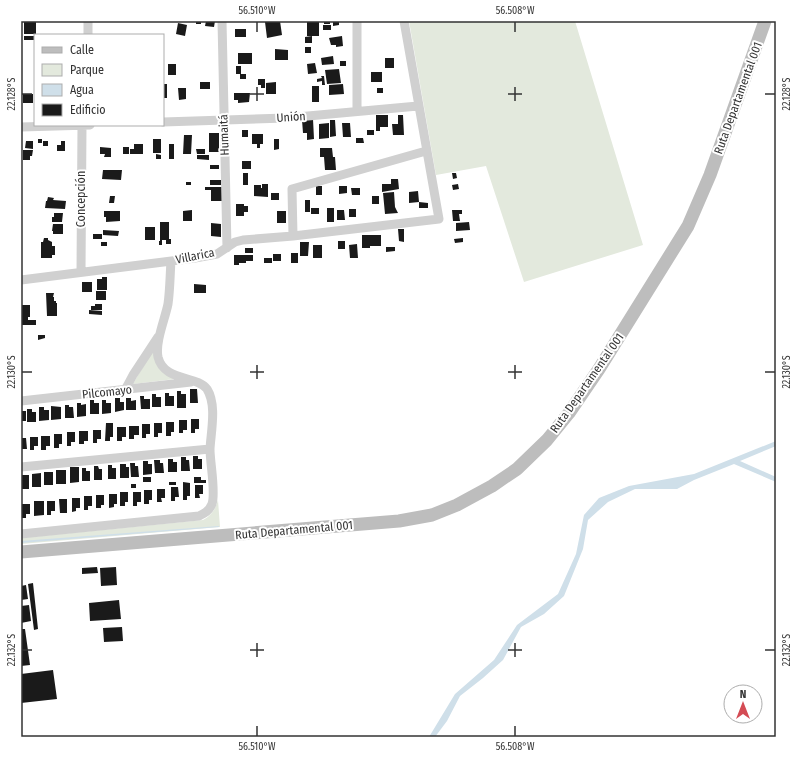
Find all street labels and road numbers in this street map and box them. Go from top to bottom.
street label: Ruta Departamental 001 [711,40,765,156]
street label: Unión [276,109,306,125]
street label: Humaitá [216,114,232,156]
street label: Concepción [74,171,88,227]
street label: Villarica [174,245,216,267]
street label: Ruta Departamental 001 [547,331,627,435]
street label: Pilcomayo [81,382,133,402]
street label: Ruta Departamental 001 [234,518,354,542]

